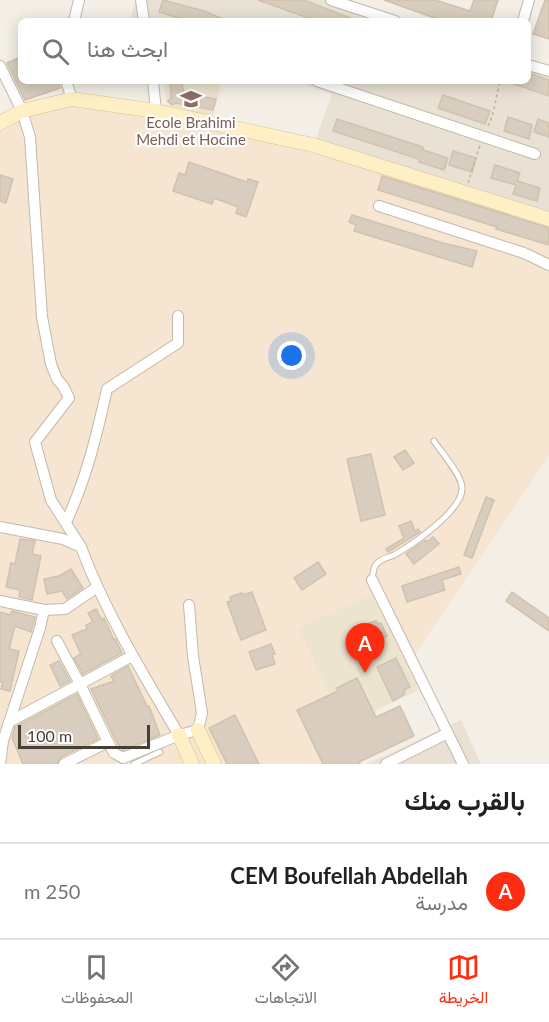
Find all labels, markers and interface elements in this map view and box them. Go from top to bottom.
search box [18,18,531,84]
icon: search [39,35,72,68]
text: ابحث هنا [87,35,168,62]
school or university icon: Ecole Brahimi Mehdi et Hocine [179,87,203,111]
place label: Ecole Brahimi Mehdi et Hocine [136,113,246,148]
your location [277,341,306,370]
pin: A [346,624,385,673]
scale bar [18,722,150,750]
text: 100 m [27,726,72,745]
text: بالقرب منك [405,784,525,816]
text: CEM Boufellah Abdellah [230,862,468,889]
text: 250 m [24,879,80,903]
text: A [499,879,512,903]
text: مدرسة [415,890,468,914]
tab: المحفوظات [61,951,133,1012]
tab: الاتجاهات [255,951,317,1012]
tab: الخريطة [439,951,488,1012]

